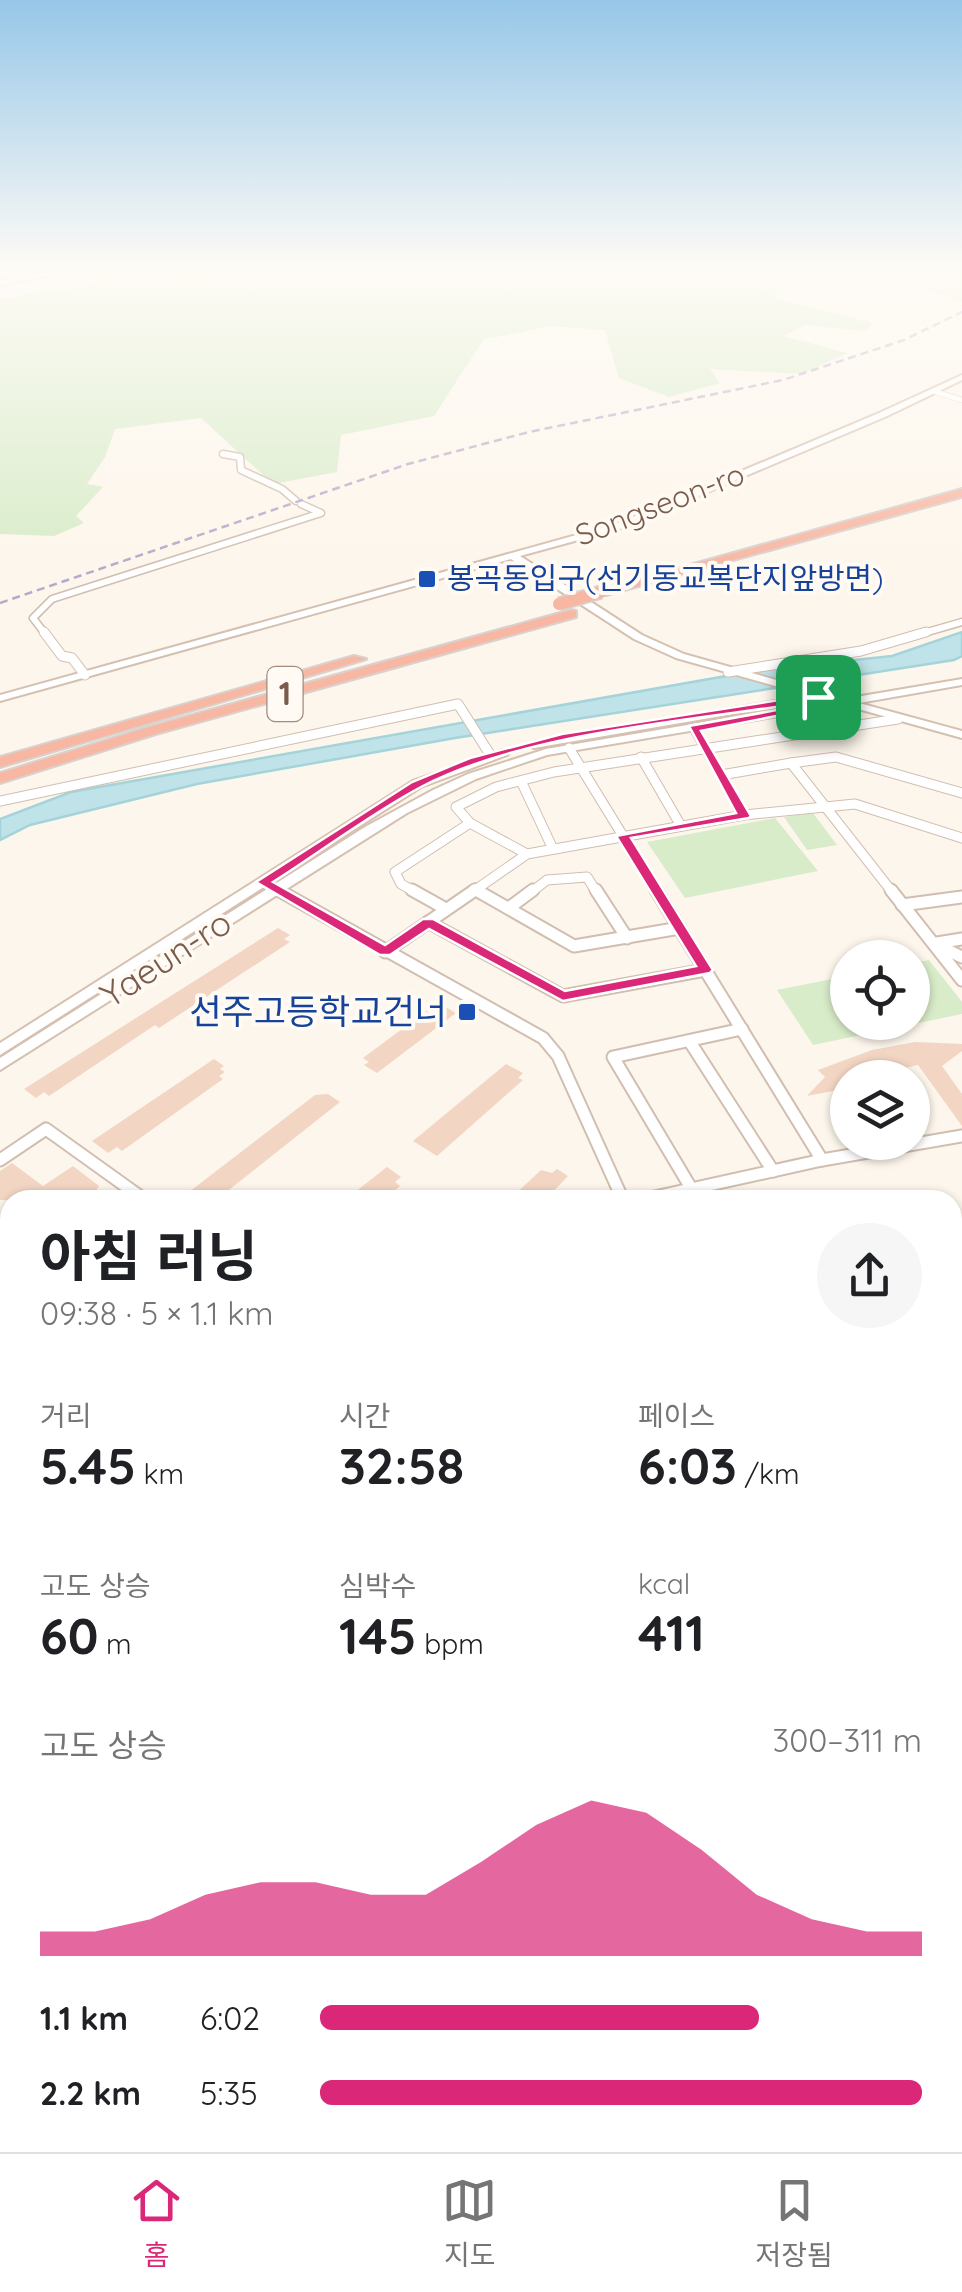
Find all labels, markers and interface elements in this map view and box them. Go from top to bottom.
street label: Songseon-ro [570,454,750,554]
place label: 봉곡동입구(선기동교복단지앞방면) [447,559,883,597]
marker: 봉곡동입구(선기동교복단지앞방면) [416,568,438,590]
pin [776,655,861,740]
road number: 1 [268,667,302,721]
icon: arrive [791,670,846,725]
street label: Yaeun-ro [92,900,239,1017]
map controls [830,940,930,1160]
button: locate [830,940,930,1040]
place label: 선주고등학교건너 [189,989,447,1033]
marker: 선주고등학교건너 [456,1001,478,1023]
button: layers [830,1060,930,1160]
text: 아침 러닝 [40,1221,258,1290]
button: share [817,1223,922,1328]
text: 09:38 · 5 × 1.1 km [40,1293,274,1333]
text: 거리 [40,1398,92,1433]
text: 시간 [339,1398,391,1433]
text: 페이스 [638,1398,715,1433]
text: 5.45 [40,1434,136,1497]
text: 32:58 [339,1434,464,1497]
text: 6:03 [638,1434,737,1497]
text: km [136,1456,184,1491]
text: /km [737,1456,800,1491]
text: kcal [638,1566,690,1601]
text: 고도 상승 [40,1568,151,1603]
text: 심박수 [339,1568,416,1603]
text: 411 [638,1601,705,1664]
text: 60 [40,1604,98,1667]
text: 145 [339,1604,417,1667]
text: m [98,1626,132,1661]
text: bpm [417,1626,484,1661]
text: 300–311 m [772,1720,922,1760]
text: 고도 상승 [40,1725,167,1765]
text: 1.1 km [40,1998,128,2038]
text: 6:02 [200,1998,260,2038]
text: 2.2 km [40,2073,141,2113]
text: 5:35 [200,2073,258,2113]
tab: 홈 [129,2173,184,2273]
tab: 지도 [442,2173,497,2273]
tab: 저장됨 [756,2173,833,2273]

